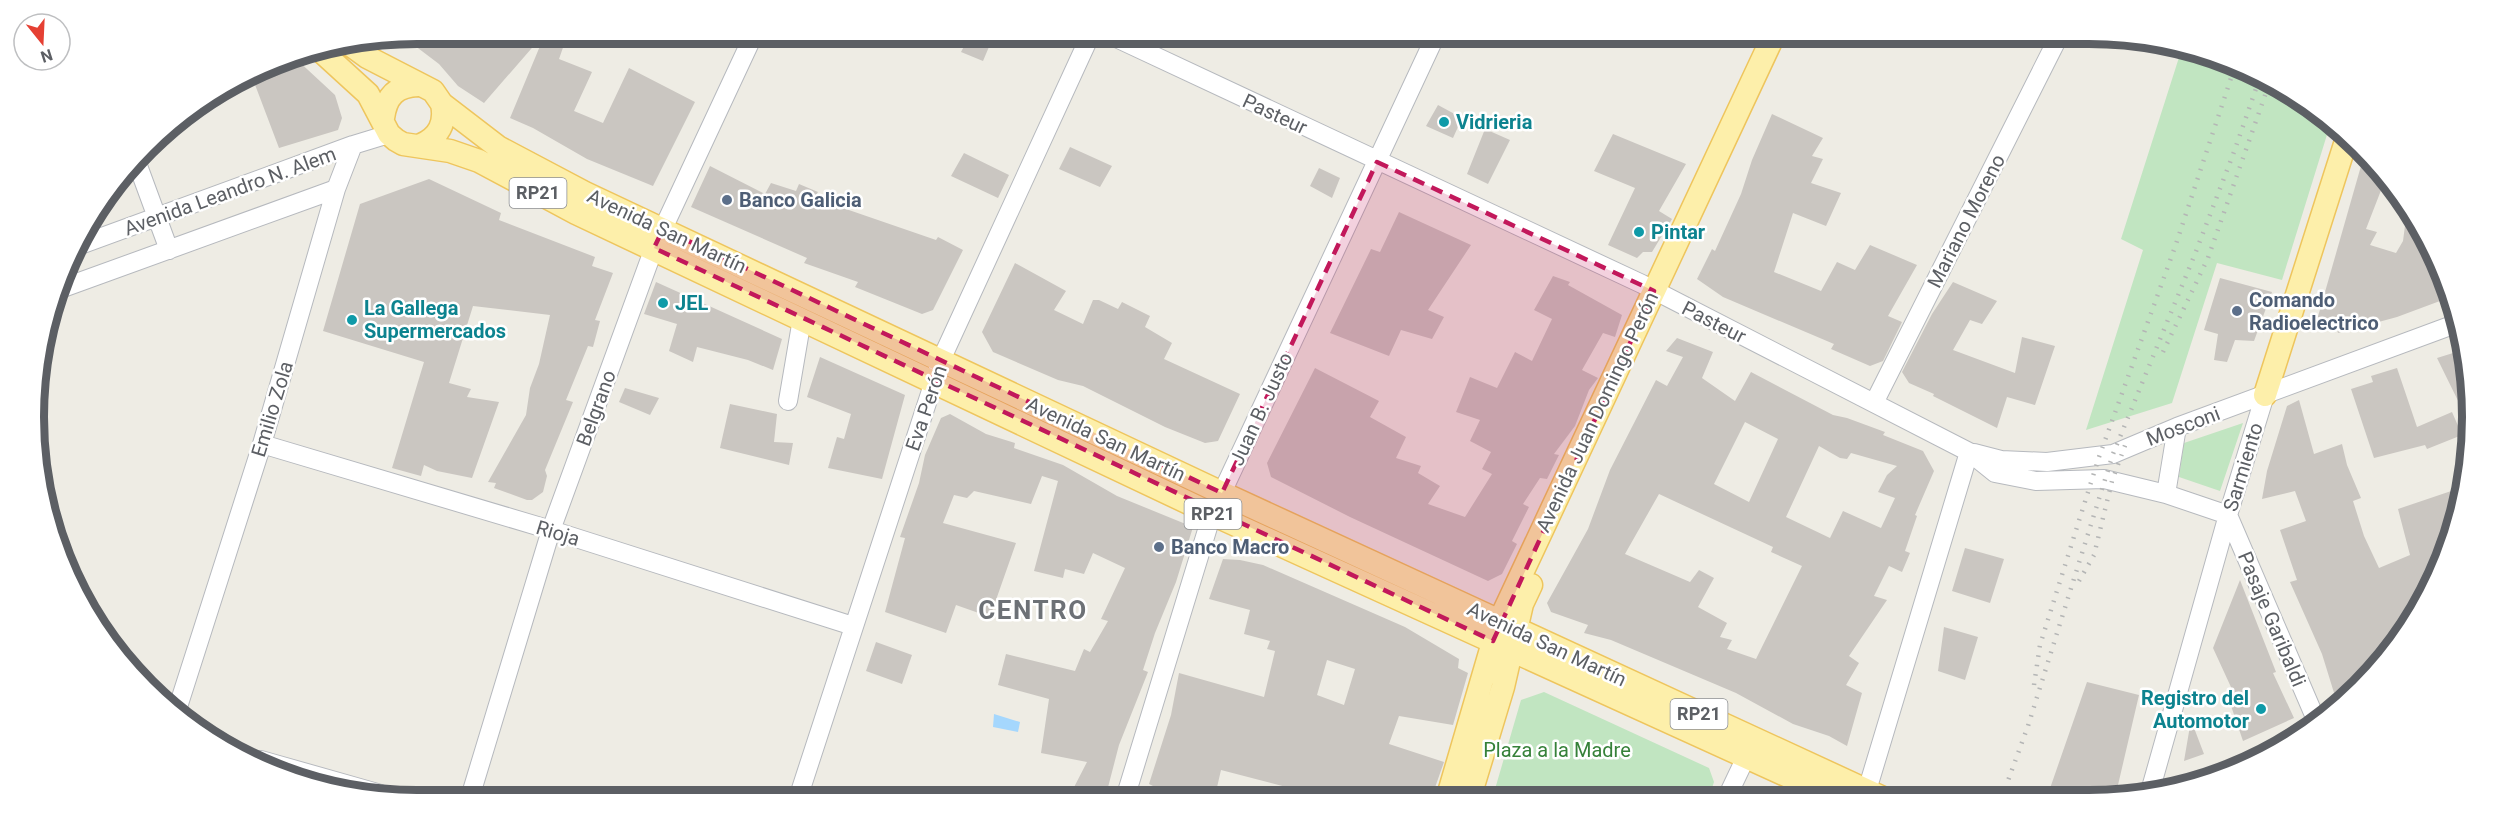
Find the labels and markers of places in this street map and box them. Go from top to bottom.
place label: Vidrieria [1456,110,1533,134]
marker: Vidrieria [1437,115,1451,129]
place label: Banco Galicia [739,188,862,212]
marker: Banco Galicia [720,193,734,207]
place label: Pintar [1651,220,1706,244]
marker: Pintar [1632,225,1646,239]
place label: Comando Radioelectrico [2249,288,2379,335]
place label: JEL [675,291,708,315]
place label: La Gallega Supermercados [364,296,506,343]
marker: JEL [656,296,670,310]
marker: Comando Radioelectrico [2230,304,2244,318]
marker: La Gallega Supermercados [345,313,359,327]
place label: Banco Macro [1171,535,1289,559]
marker: Banco Macro [1152,540,1166,554]
place label: Registro del Automotor [2141,686,2250,733]
marker: Registro del Automotor [2254,702,2268,716]

